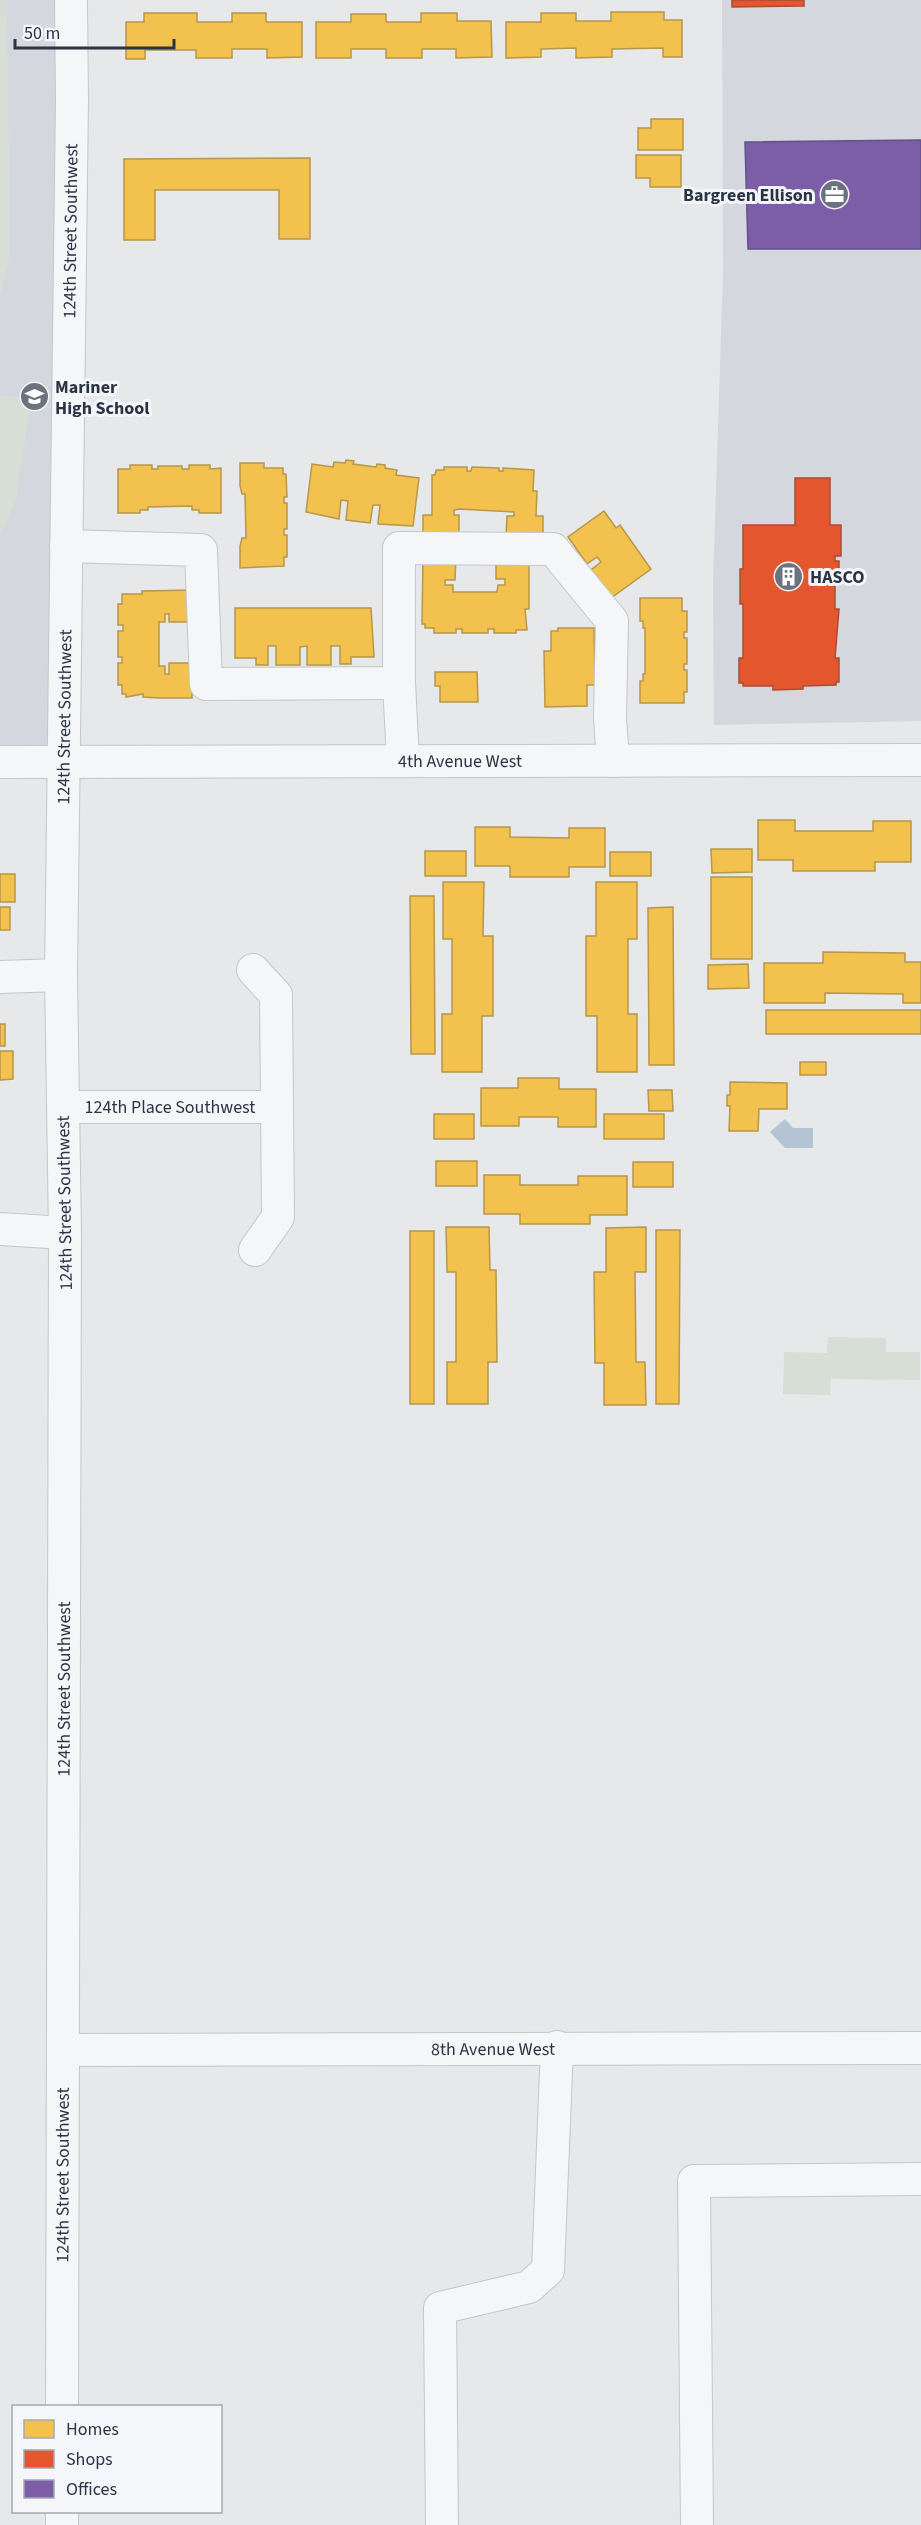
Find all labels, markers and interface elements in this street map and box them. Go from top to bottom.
scale bar [15,12,174,50]
text: 50 m [24,21,60,46]
street label: 124th Street Southwest [57,143,84,319]
office icon: Bargreen Ellison [818,179,850,211]
place label: Bargreen Ellison [683,183,813,208]
place label: Mariner High School [55,375,149,421]
school or university icon: Mariner High School [18,381,50,413]
building icon: HASCO [773,561,805,593]
place label: HASCO [810,565,865,590]
street label: 124th Street Southwest [51,629,78,805]
street label: 4th Avenue West [398,748,522,774]
street label: 124th Place Southwest [85,1095,255,1120]
street label: 124th Street Southwest [51,1115,79,1291]
street label: 124th Street Southwest [51,1601,77,1777]
street label: 8th Avenue West [431,2036,555,2062]
street label: 124th Street Southwest [50,2087,75,2263]
legend [12,2405,222,2513]
text: Homes [66,2417,119,2442]
text: Shops [66,2447,113,2472]
text: Offices [66,2477,117,2502]

